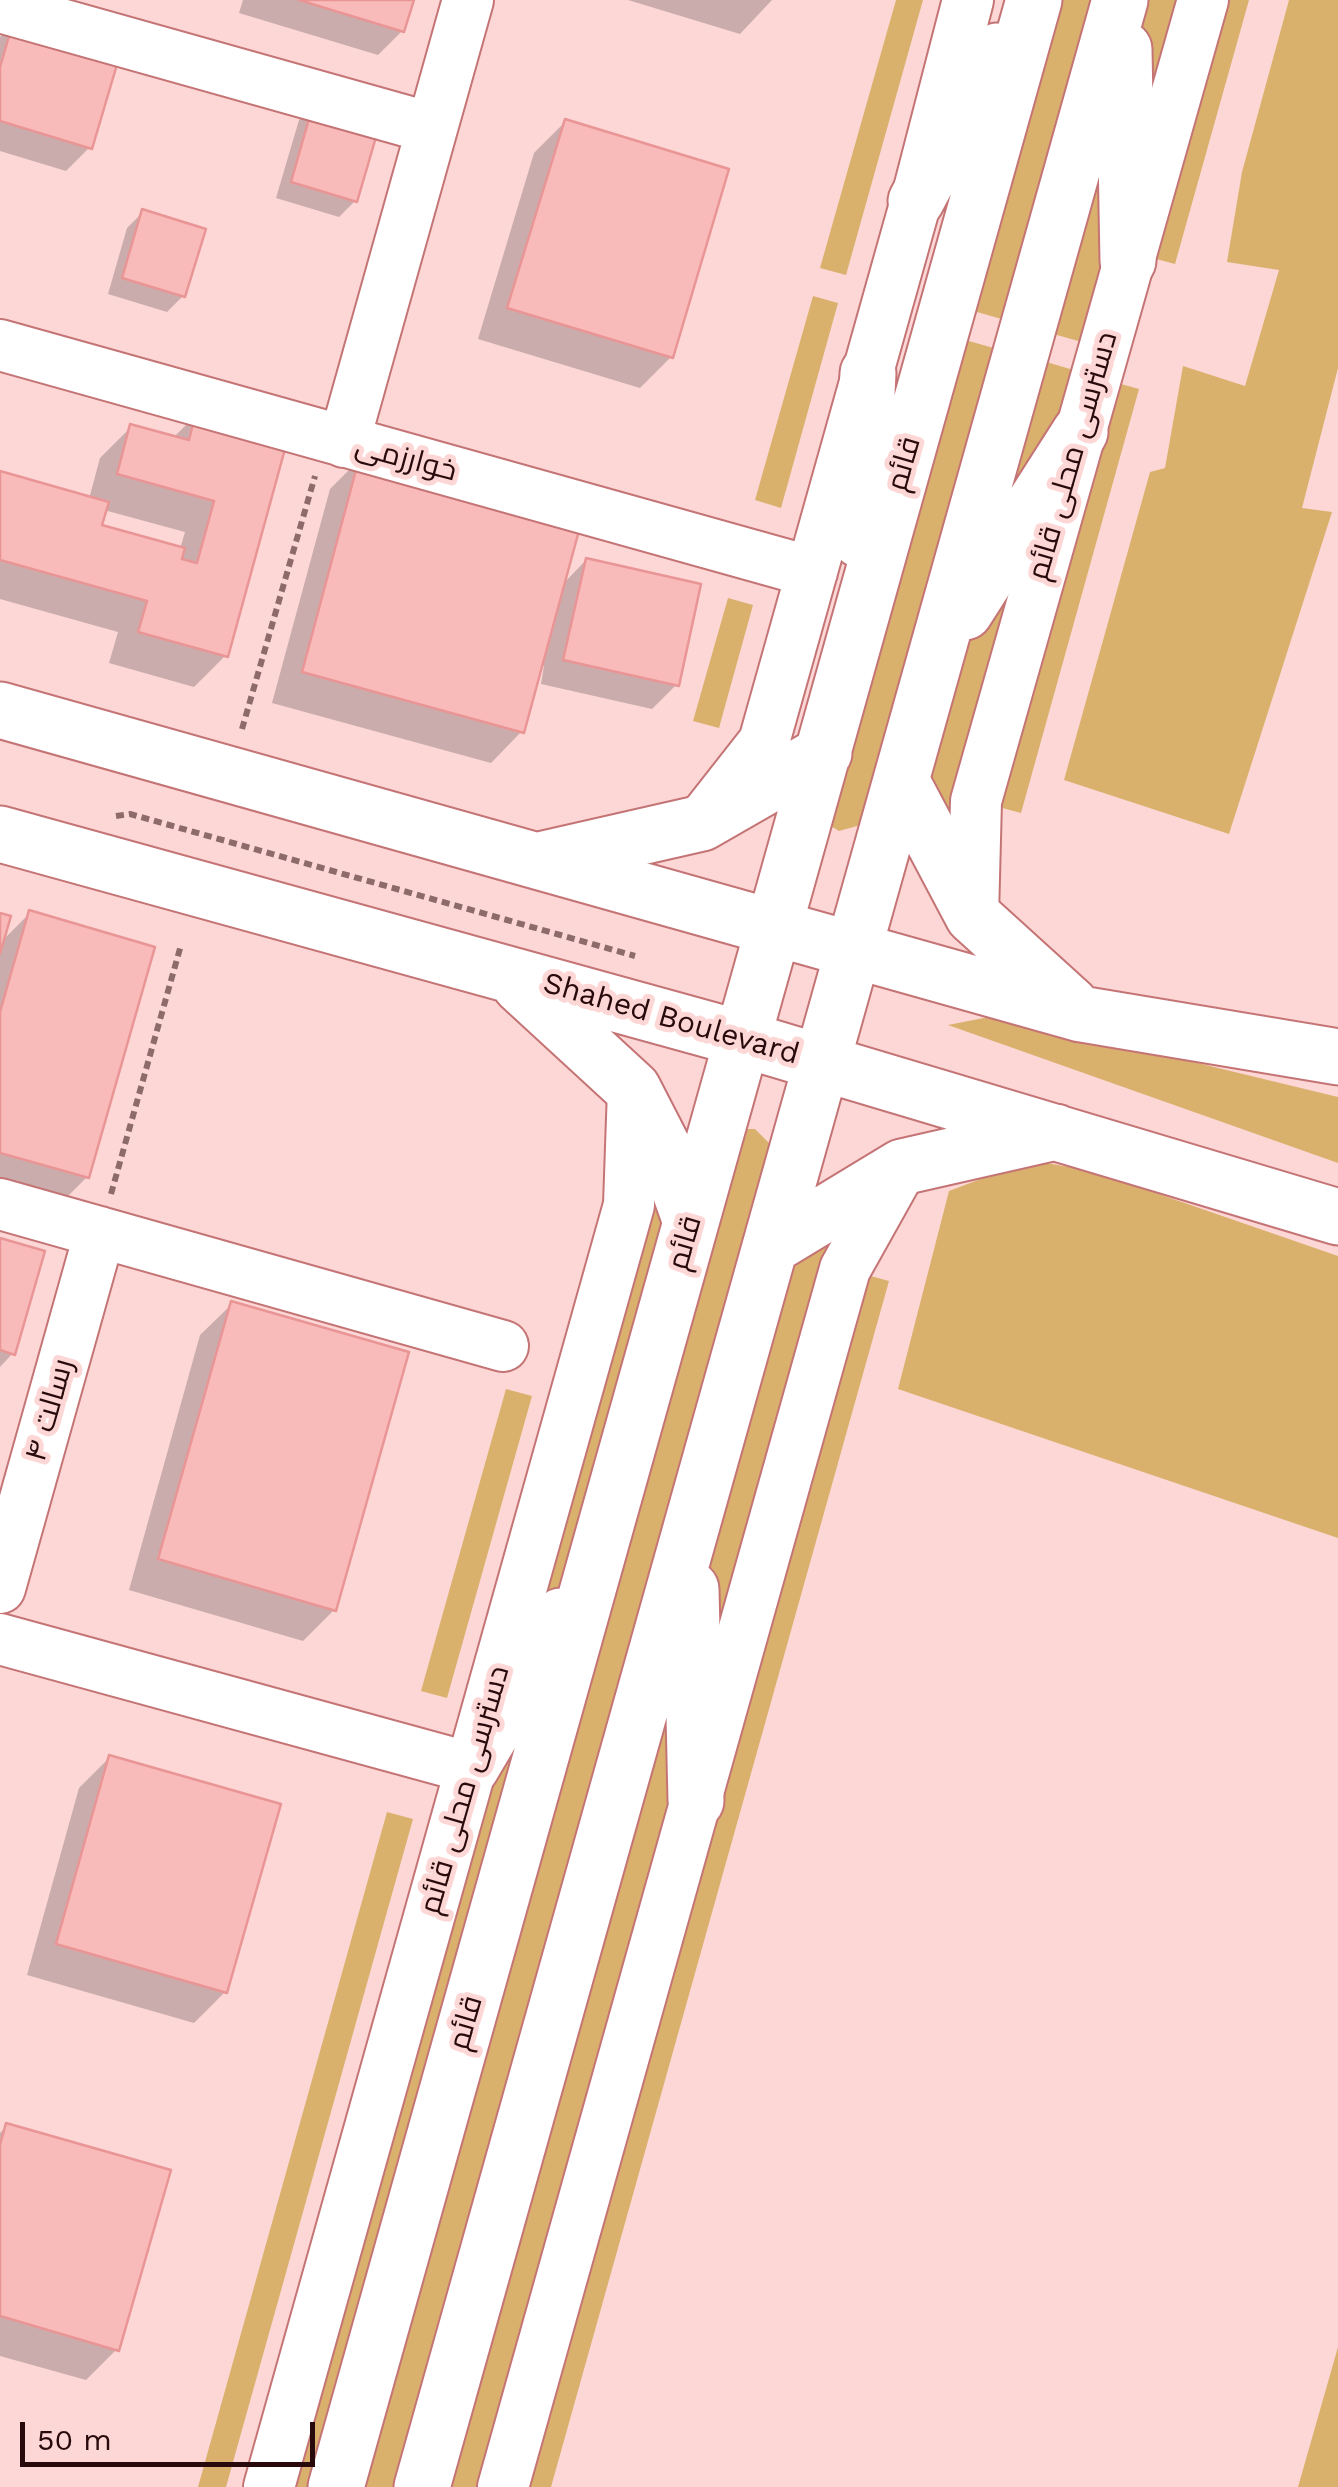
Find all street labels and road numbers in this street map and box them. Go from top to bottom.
street label: دسترسی محلی قائم [1020,328,1126,584]
street label: خوارزمی [351,428,461,490]
street label: قائم [879,433,929,495]
street label: Shahed Boulevard [539,965,803,1073]
street label: قائم [660,1212,710,1274]
street label: رسالت ۴ [18,1355,82,1465]
street label: دسترسی محلی قائم [412,1662,518,1918]
street label: قائم [441,1992,491,2054]

